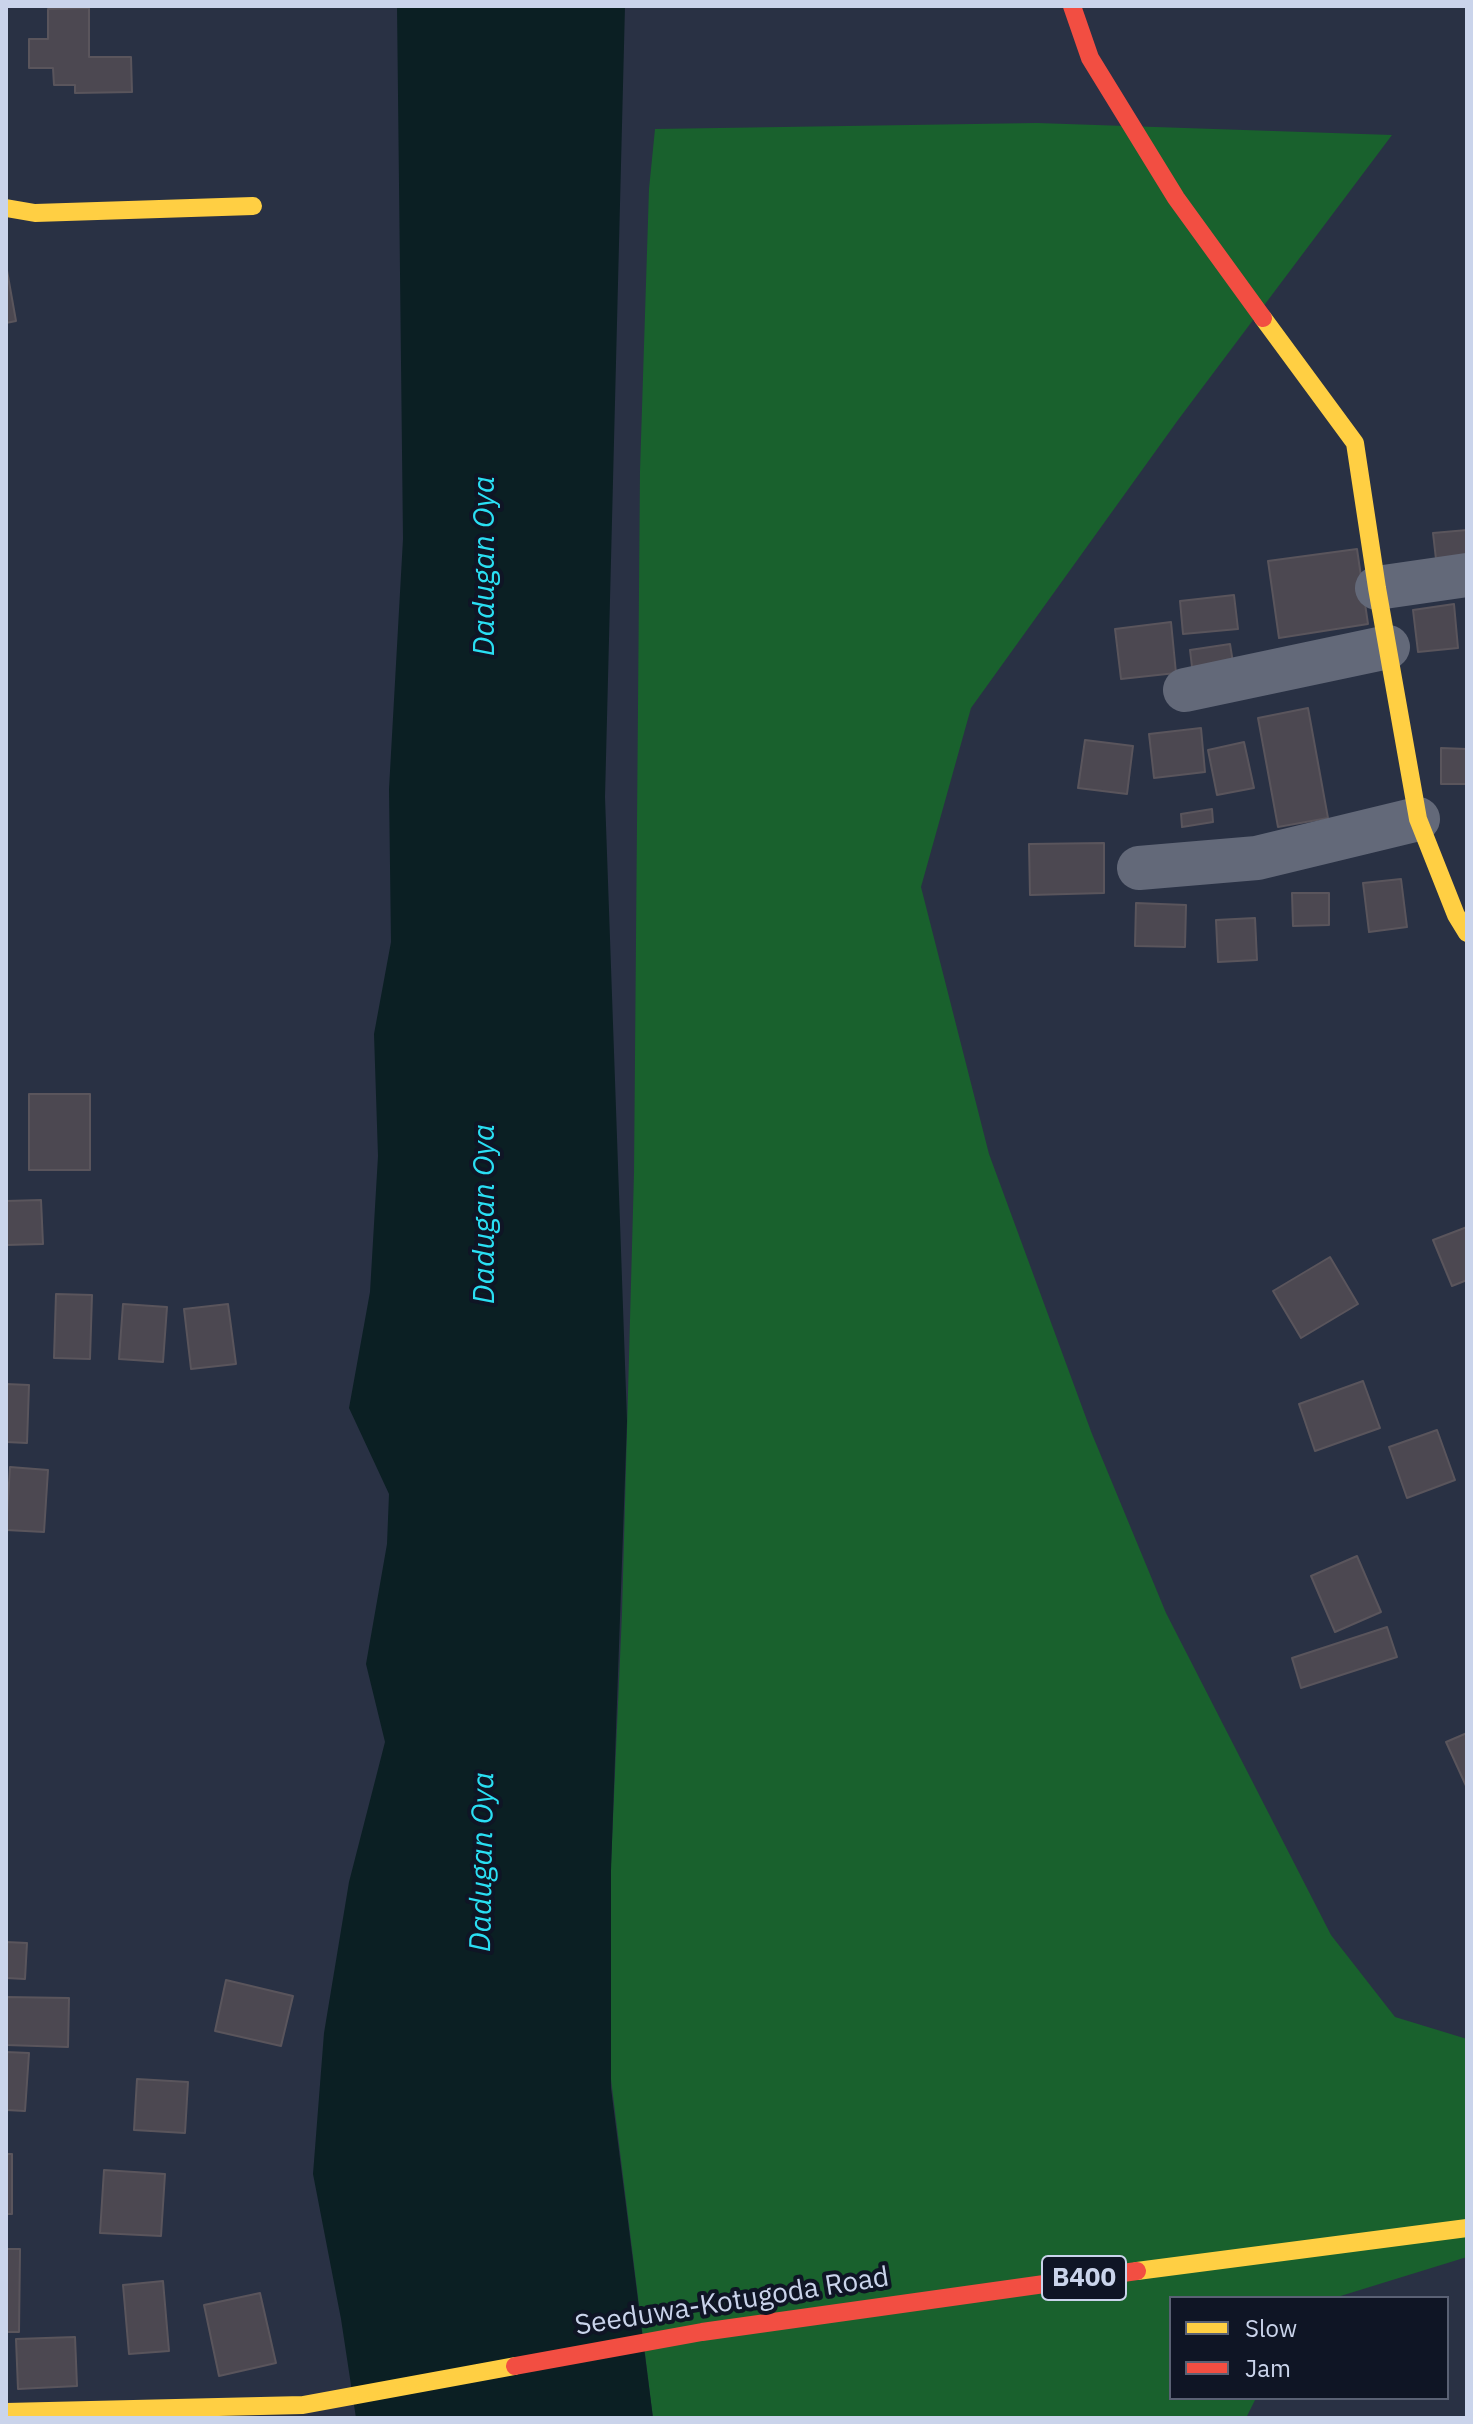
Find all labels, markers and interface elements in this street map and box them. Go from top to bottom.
water label: Dadugan Oya [467,476,503,656]
water label: Dadugan Oya [467,1124,503,1304]
water label: Dadugan Oya [463,1772,503,1952]
road number: B400 [1042,2256,1126,2300]
street label: Seeduwa-Kotugoda Road [573,2261,891,2343]
legend [1169,2296,1449,2400]
text: Slow [1245,2312,1297,2344]
text: Jam [1245,2352,1291,2384]

